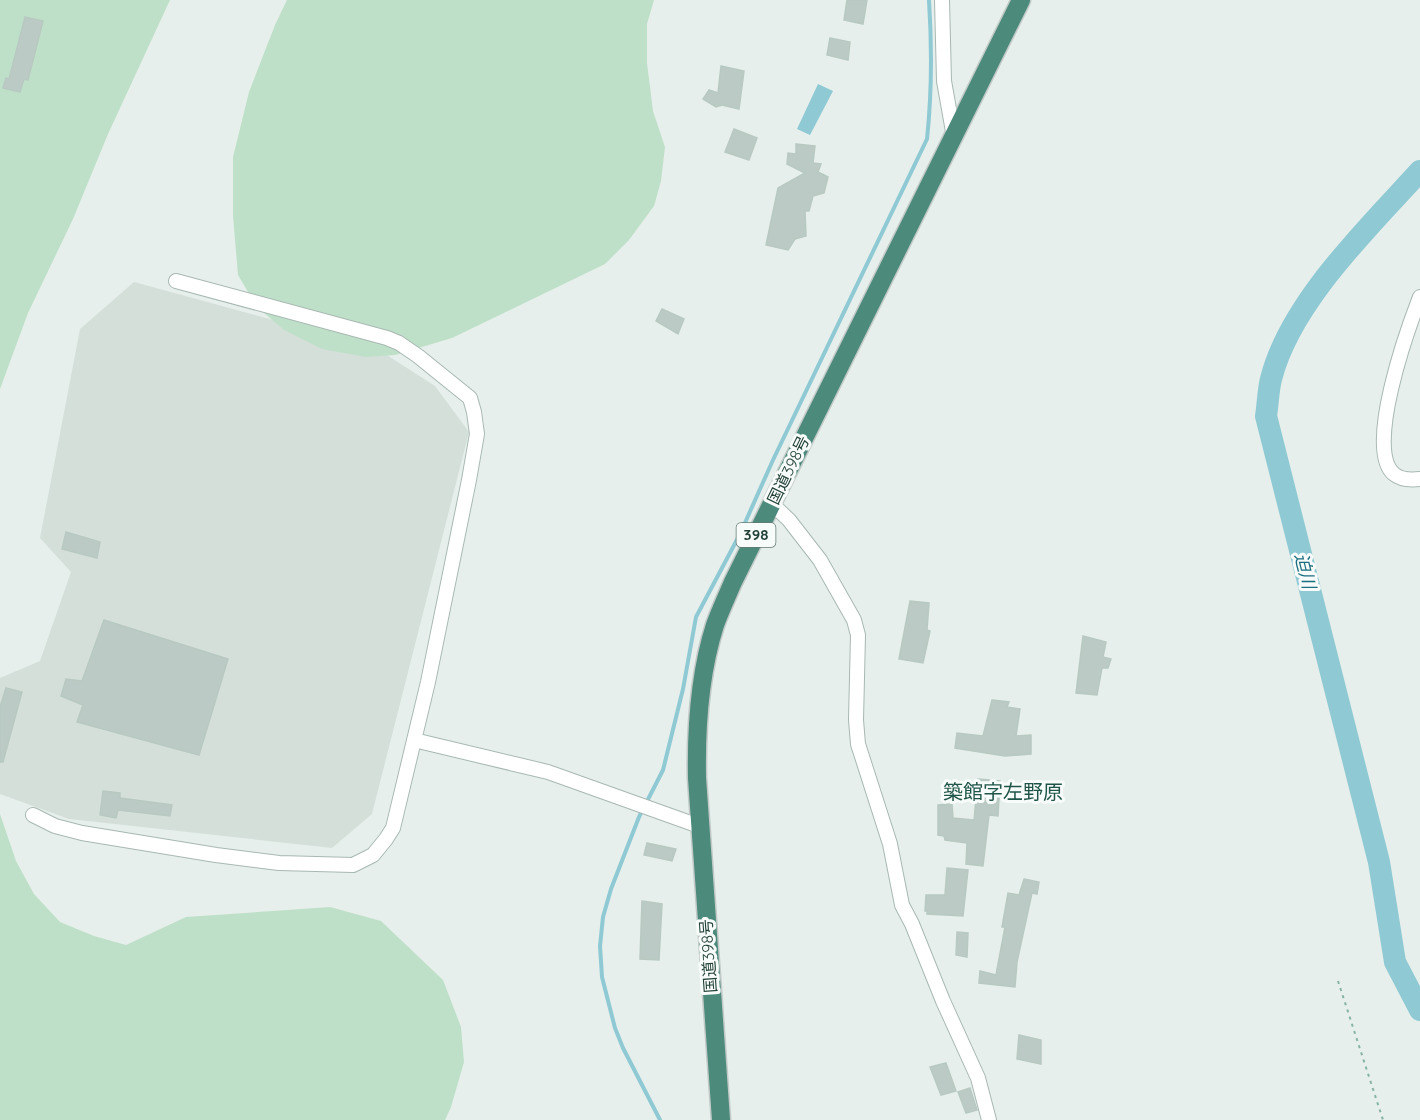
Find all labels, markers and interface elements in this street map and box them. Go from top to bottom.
street label: 国道398号 [763,432,813,508]
road number: 398 [736,523,776,547]
water label: 迫川 [1290,551,1321,593]
district label: 築館字左野原 [943,779,1063,804]
street label: 国道398号 [695,918,721,994]

